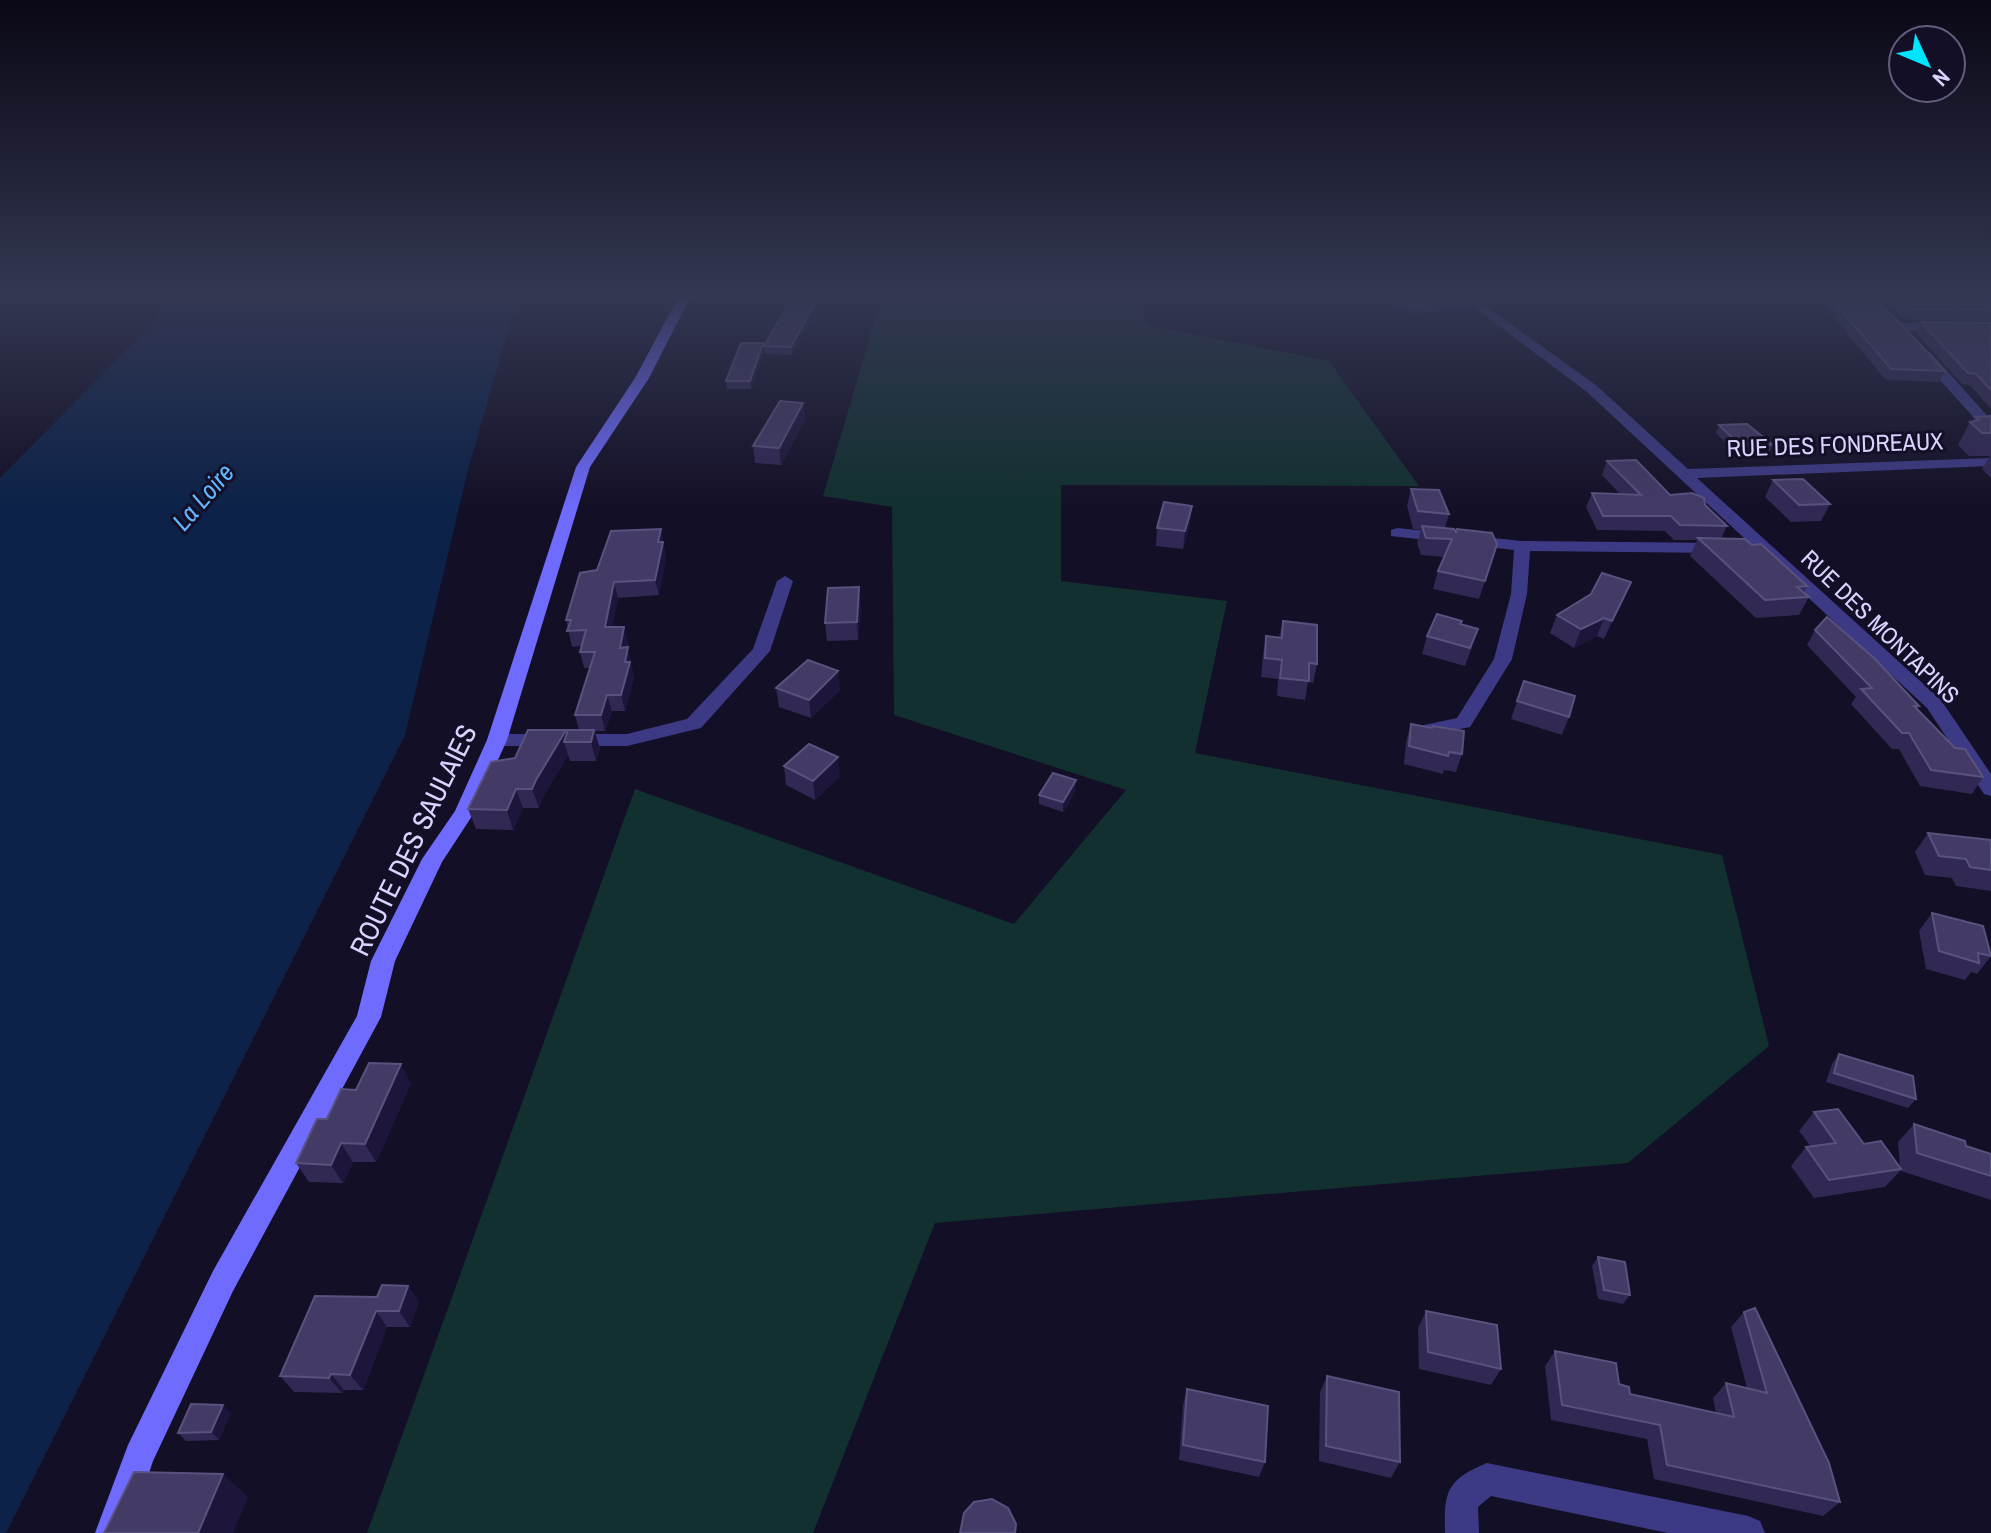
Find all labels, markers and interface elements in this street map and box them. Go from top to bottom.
north arrow [1887,24,1967,104]
text: N [1926,63,1957,93]
street label: RUE DES FONDREAUX [1726,424,1945,464]
water label: La Loire [164,456,241,538]
street label: RUE DES MONTAPINS [1795,542,1967,710]
street label: ROUTE DES SAULAIES [341,718,485,962]

